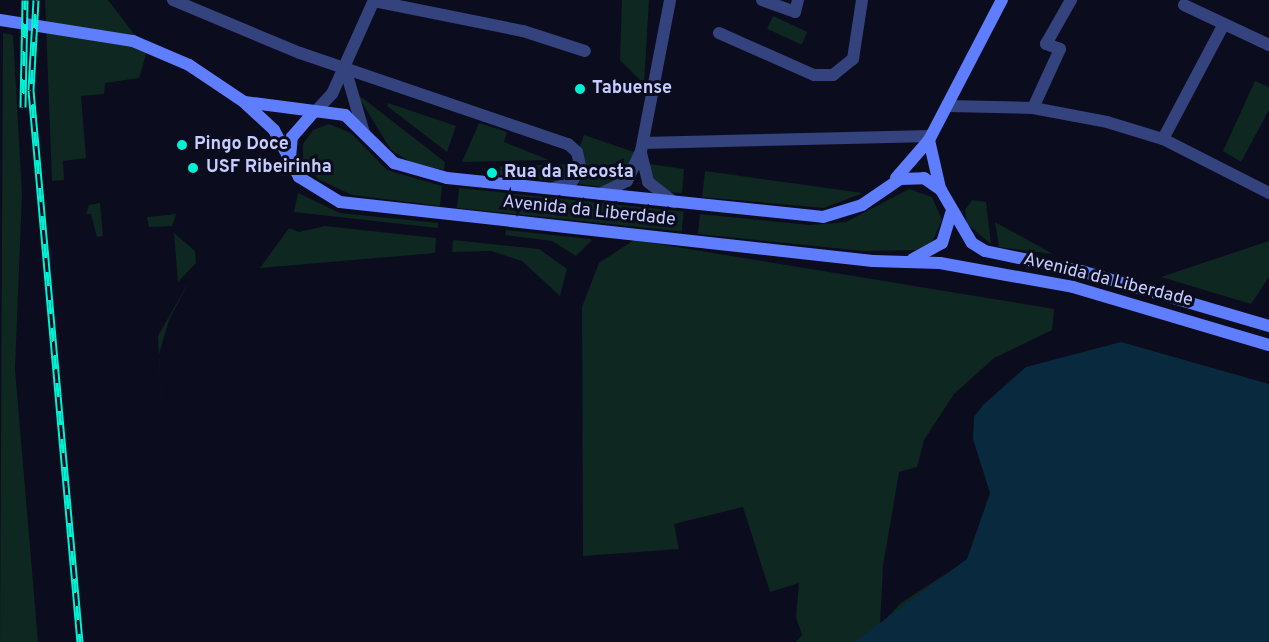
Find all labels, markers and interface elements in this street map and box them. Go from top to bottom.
place label: Tabuense [592,78,672,100]
marker: Tabuense [573,82,587,96]
place label: Pingo Doce [194,134,289,156]
marker: Pingo Doce [175,138,189,152]
place label: USF Ribeirinha [206,157,332,179]
marker: USF Ribeirinha [184,159,202,177]
place label: Rua da Recosta [504,162,634,184]
marker: Rua da Recosta [485,166,499,180]
street label: Avenida da Liberdade [501,192,677,232]
street label: Avenida da Liberdade [1021,250,1195,312]

